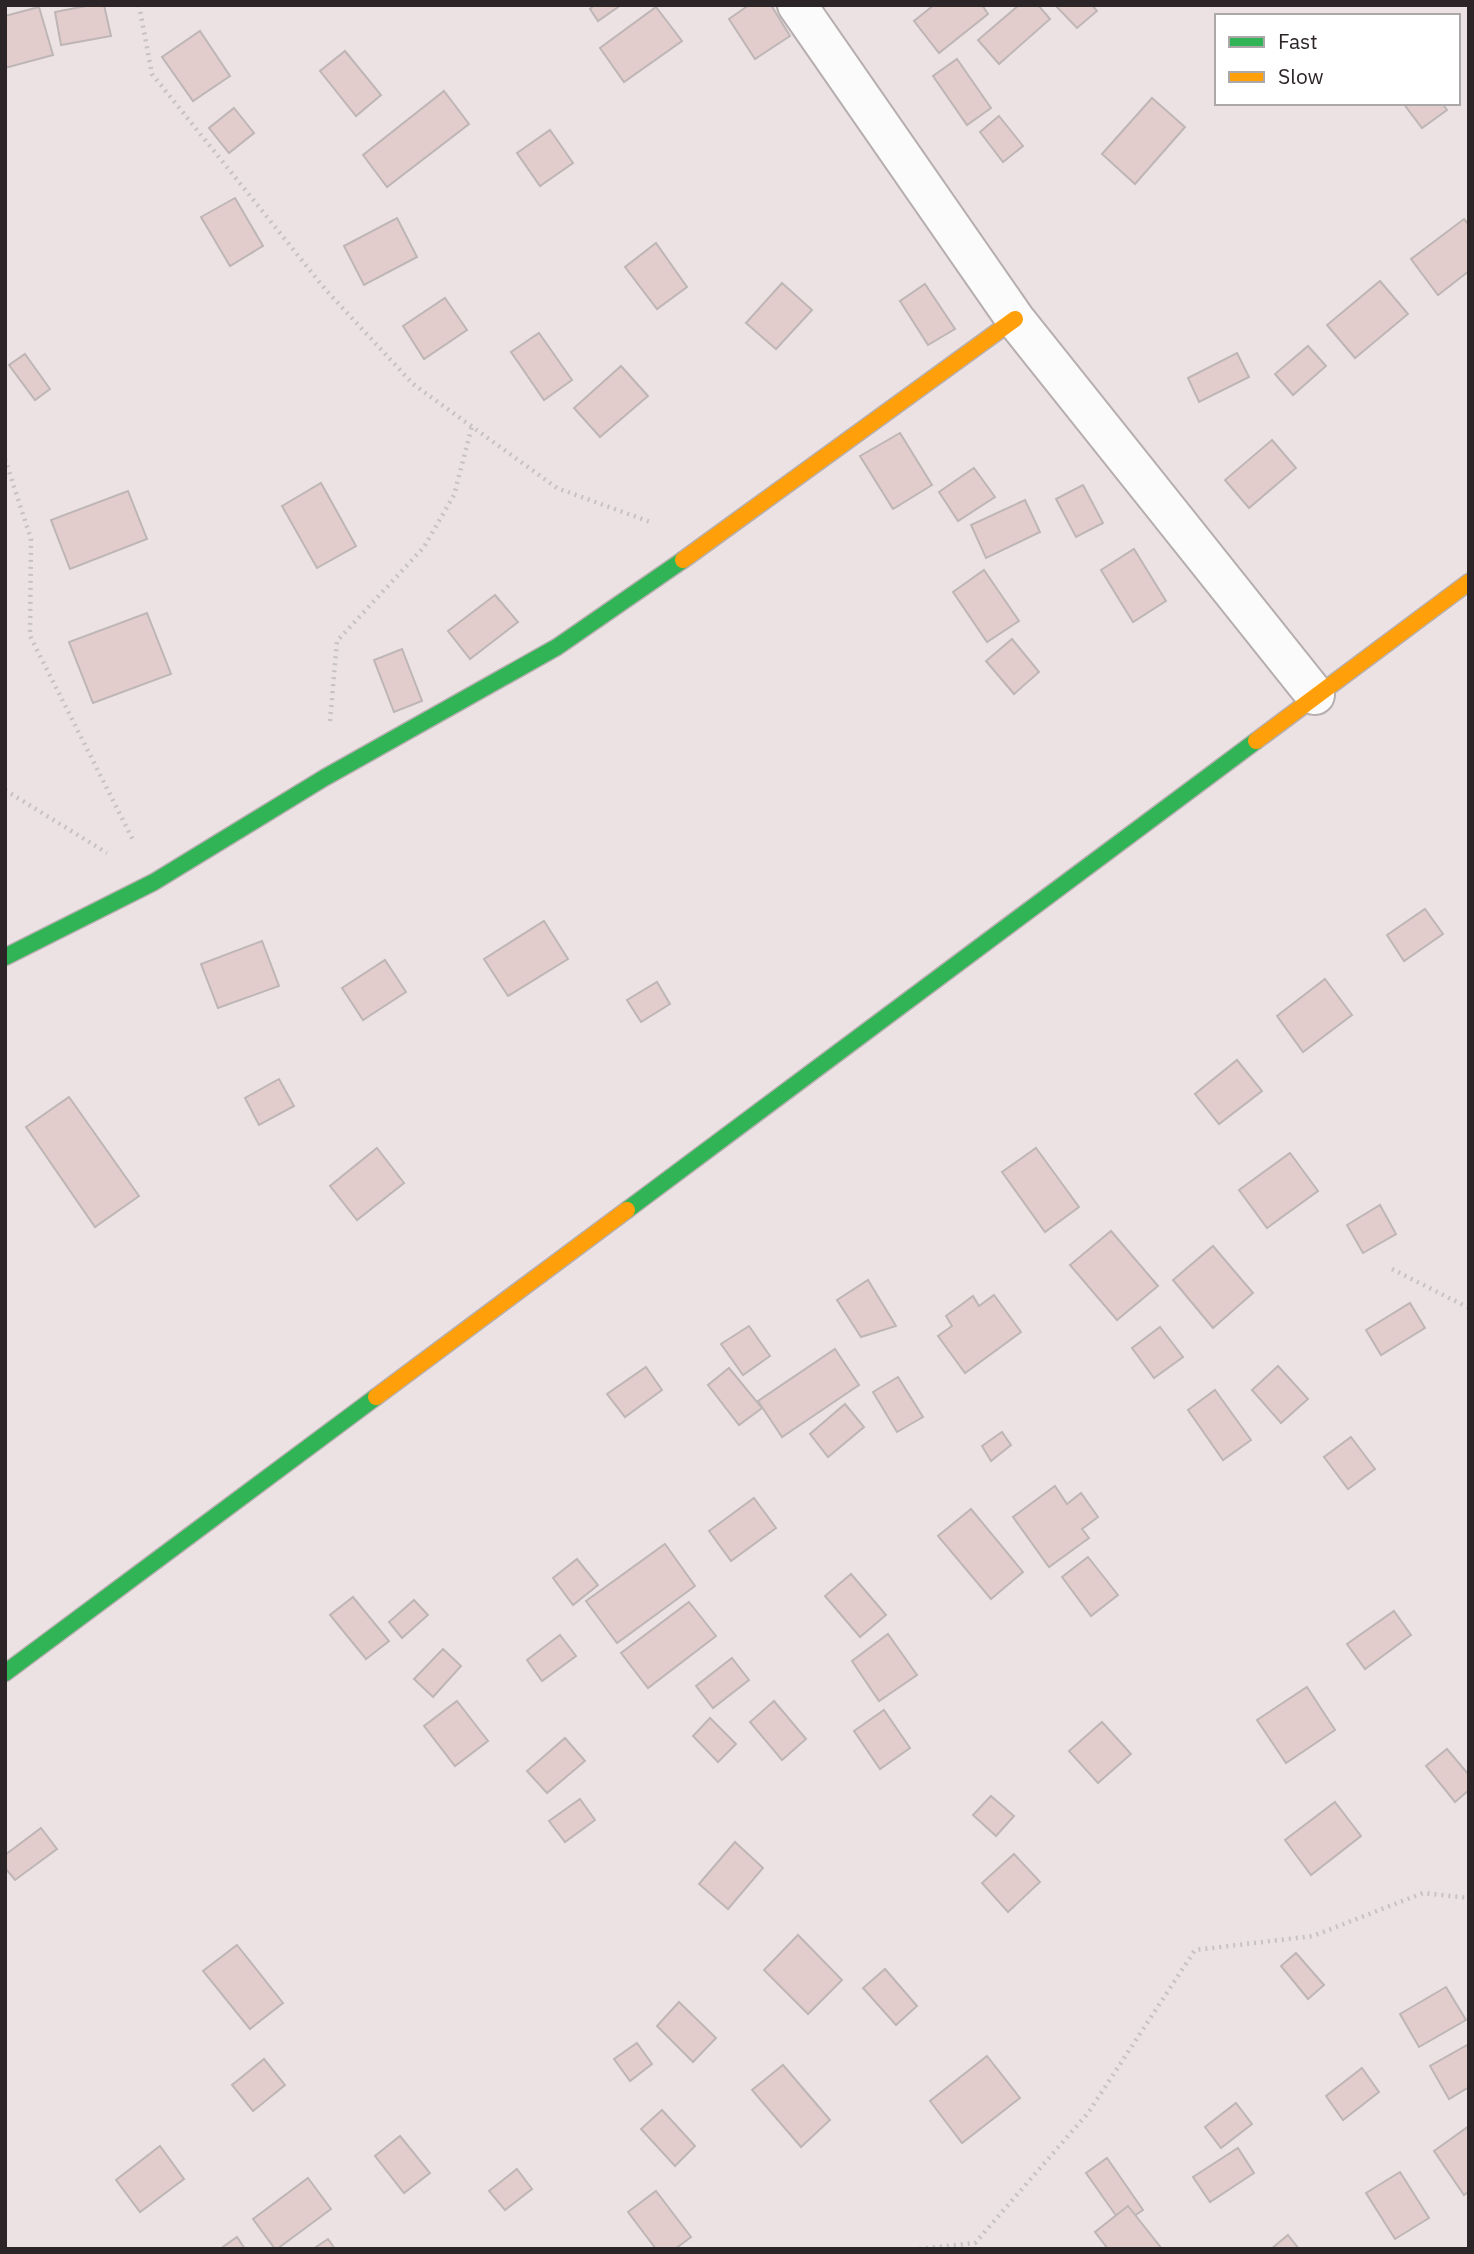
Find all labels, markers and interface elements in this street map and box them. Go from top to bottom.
legend [1215,14,1460,105]
text: Fast [1278,27,1318,55]
text: Slow [1278,62,1324,90]

